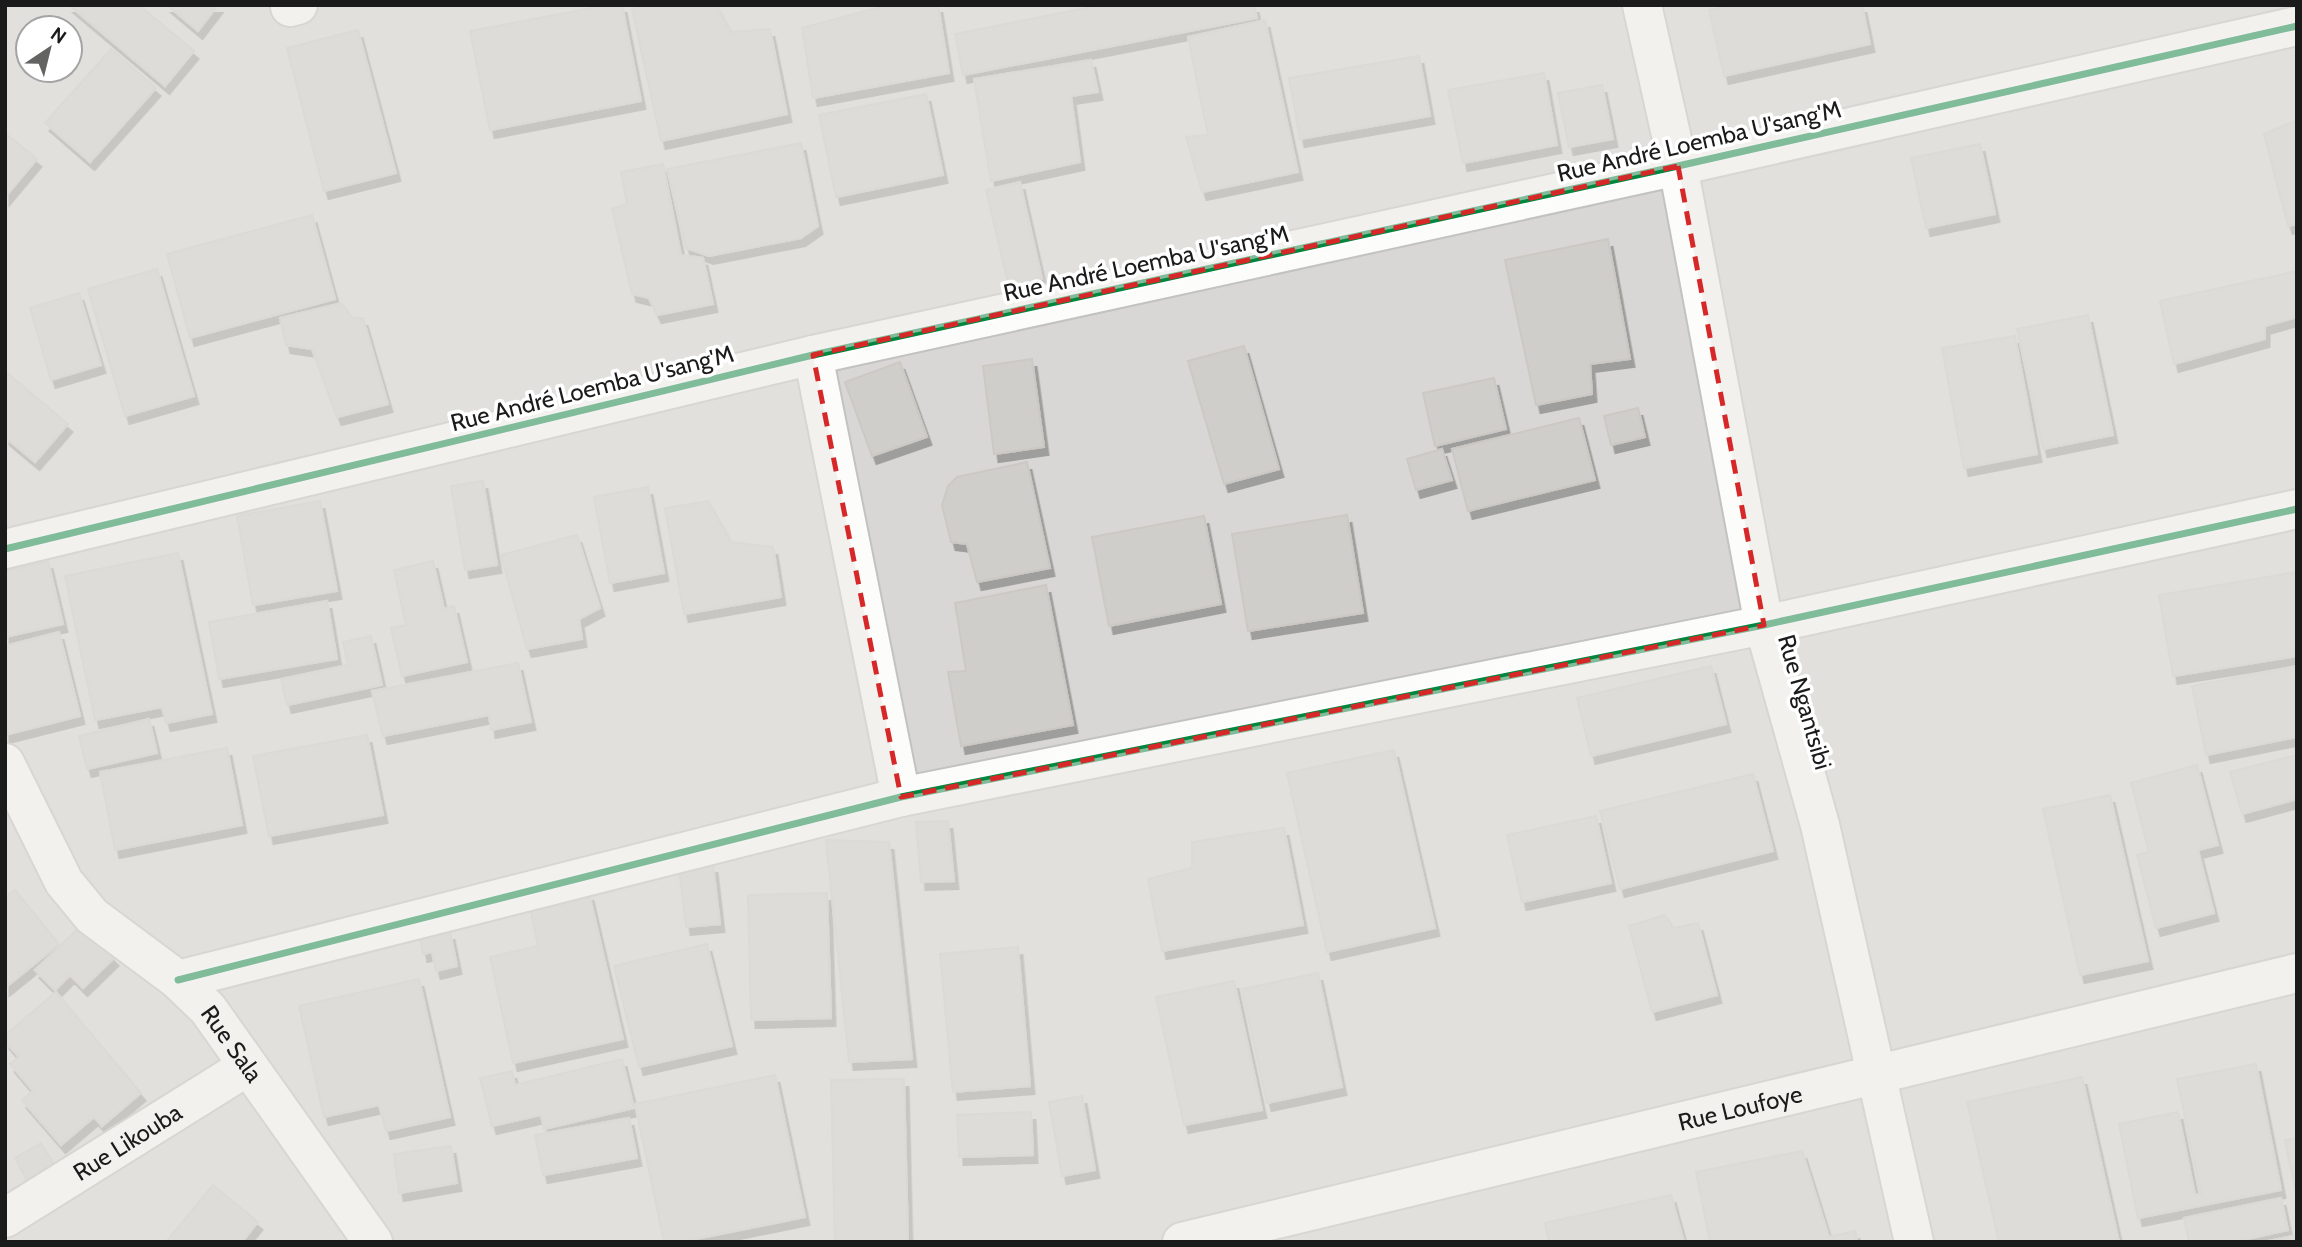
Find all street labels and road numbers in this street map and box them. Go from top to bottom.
street label: Rue André Loemba U'sang'M [1554,94,1844,188]
street label: Rue André Loemba U'sang'M [1001,219,1291,307]
street label: Rue André Loemba U'sang'M [447,339,737,437]
street label: Rue Ngantsibi [1772,631,1838,773]
street label: Rue Sala [195,999,270,1088]
street label: Rue Loufoye [1675,1078,1805,1136]
street label: Rue Likouba [67,1097,187,1186]

